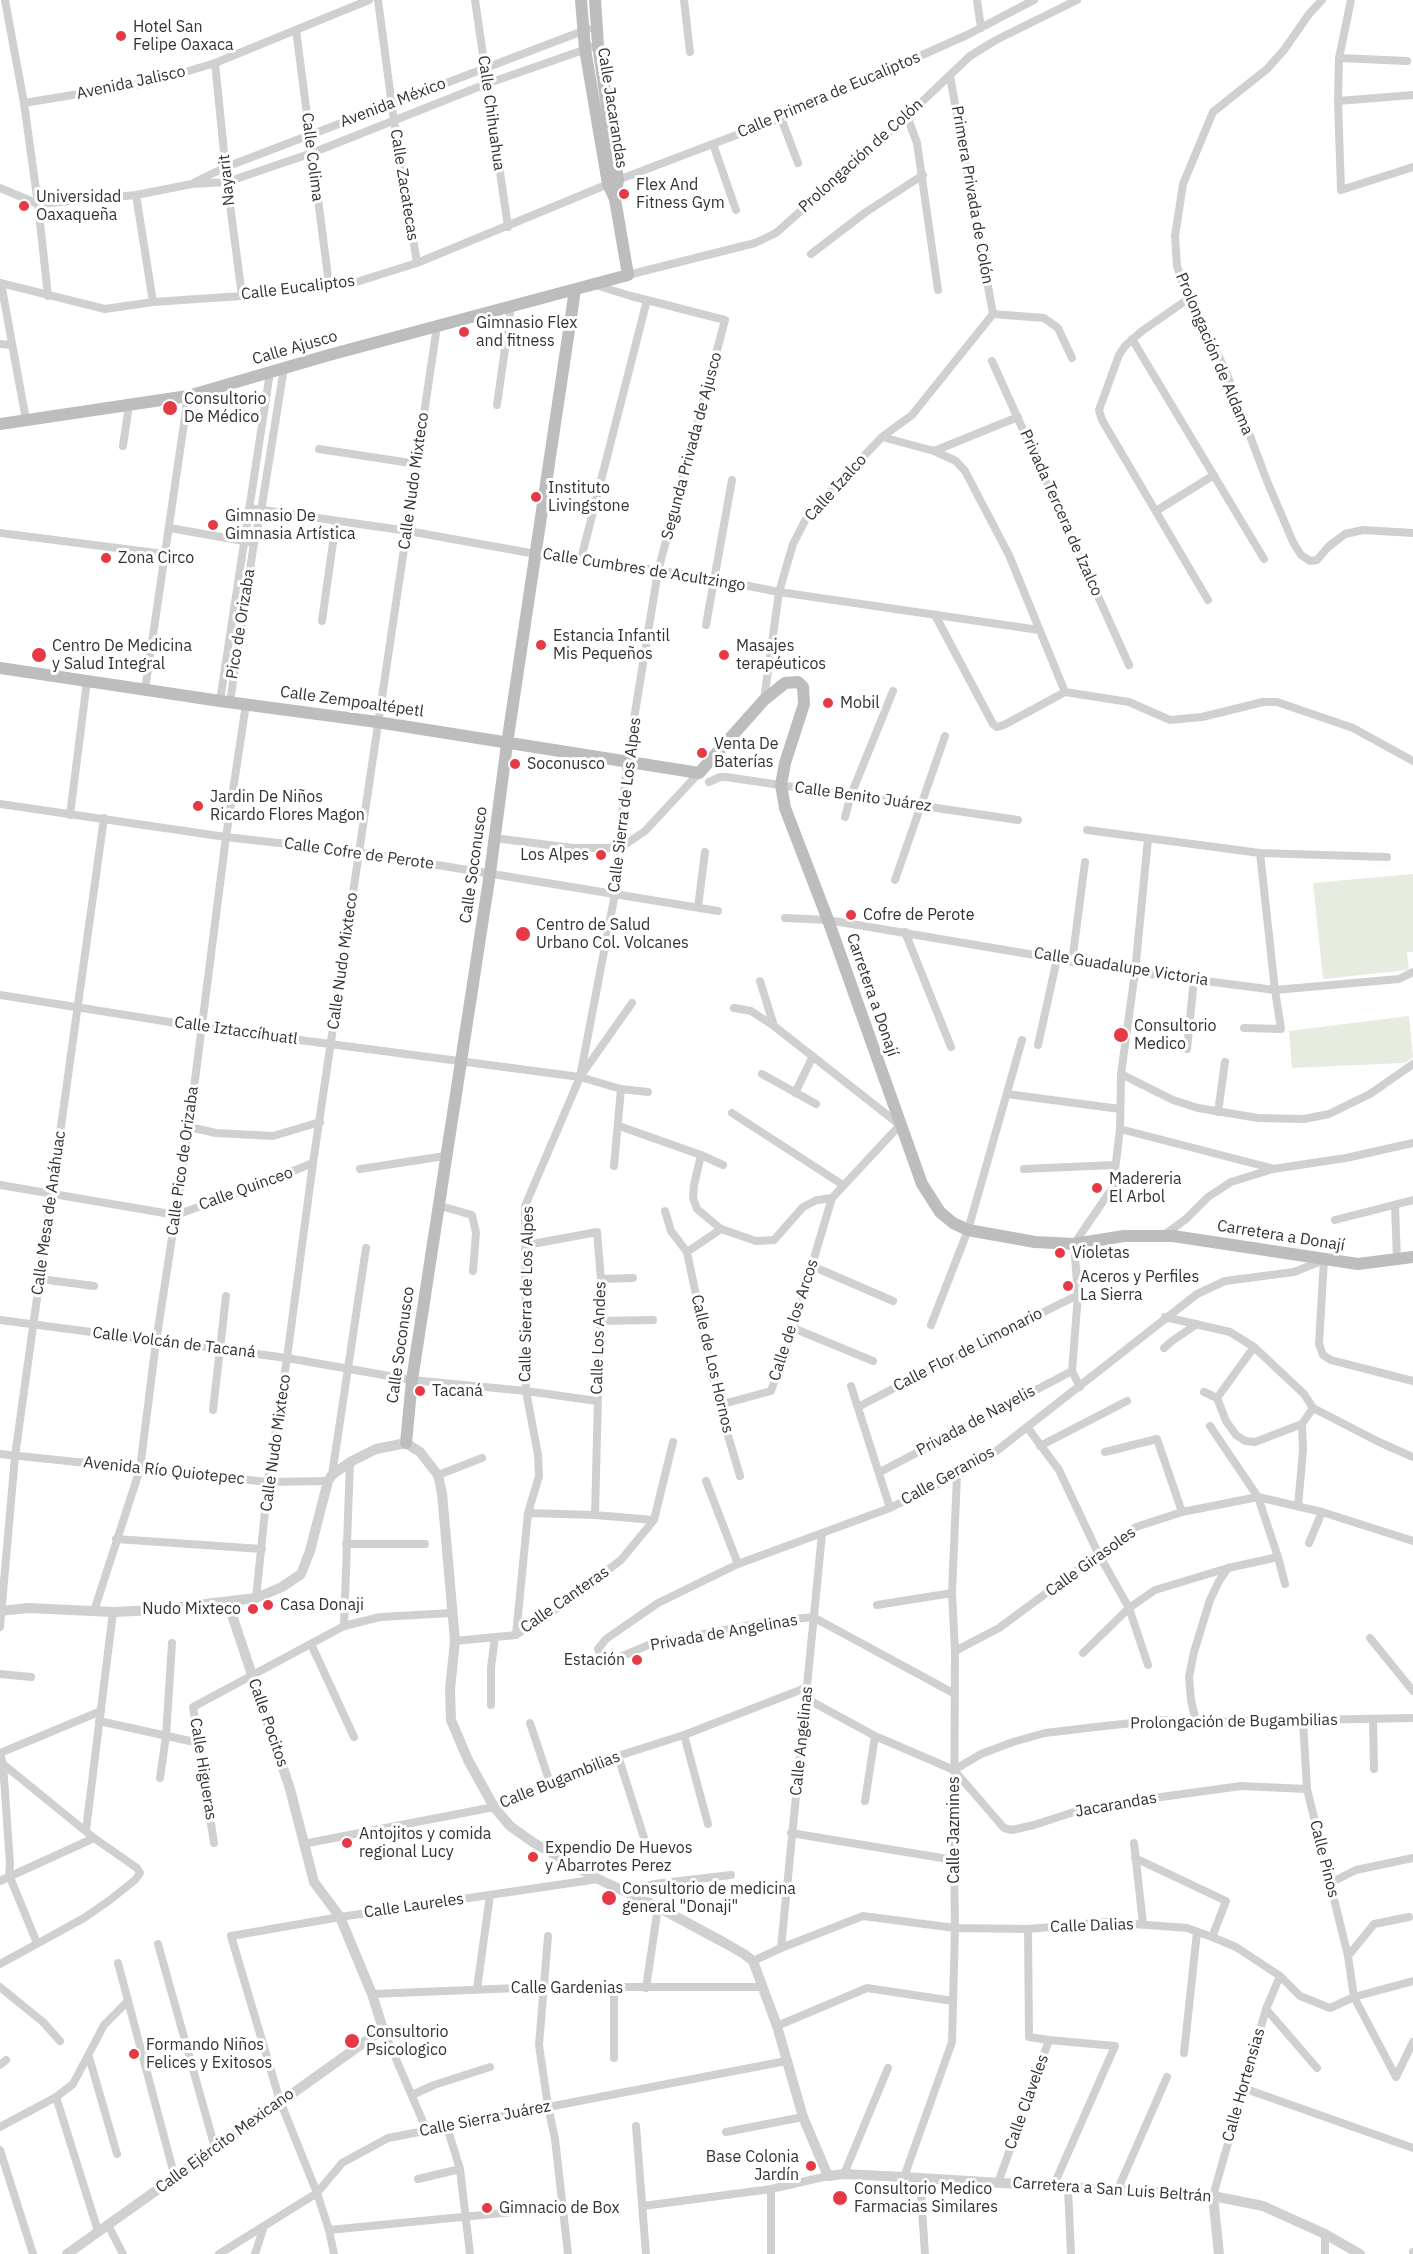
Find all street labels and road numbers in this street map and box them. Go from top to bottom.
street label: Calle Jacarandas [593,46,631,170]
street label: Calle Primera de Eucaliptos [735,48,923,142]
street label: Calle Chihuahua [473,54,509,172]
street label: Avenida Jalisco [75,62,187,104]
street label: Avenida México [337,74,449,132]
street label: Prolongación de Colón [795,95,927,217]
street label: Primera Privada de Colón [947,104,997,286]
street label: Calle Colima [297,111,327,203]
street label: Calle Zacatecas [386,128,422,242]
street label: Nayarit [215,153,239,207]
street label: Prolongación de Aldama [1171,270,1257,438]
street label: Calle Eucaliptos [240,271,356,305]
street label: Calle Ajusco [250,327,340,369]
street label: Segunda Privada de Ajusco [658,350,726,542]
street label: Calle Nudo Mixteco [395,411,433,551]
street label: Privada Tercera de Izalco [1016,427,1106,599]
street label: Calle Izalco [801,451,871,525]
street label: Calle Cumbres de Acultzingo [541,544,747,596]
street label: Pico de Orizaba [223,568,259,680]
street label: Calle Zempoaltépetl [279,682,425,722]
street label: Calle Sierra de Los Alpes [605,716,645,894]
street label: Calle Benito Juárez [793,778,933,816]
street label: Calle Soconusco [456,805,492,925]
street label: Calle Cofre de Perote [283,834,435,874]
street label: Calle Nudo Mixteco [324,891,362,1031]
street label: Carretera a Donají [842,931,902,1059]
street label: Calle Guadalupe Victoria [1032,944,1210,990]
street label: Calle Iztaccíhuatl [173,1013,299,1049]
street label: Calle Pico de Orizaba [163,1085,203,1237]
street label: Calle Mesa de Anáhuac [28,1129,70,1297]
street label: Calle Quinceo [196,1163,296,1215]
street label: Calle Sierra de Los Alpes [516,1206,538,1382]
street label: Carretera a Donají [1216,1216,1346,1256]
street label: Calle de los Arcos [765,1257,823,1383]
street label: Calle Los Andes [587,1281,611,1395]
street label: Calle Soconusco [383,1285,419,1405]
street label: Calle de Los Hornos [687,1293,737,1435]
street label: Calle Flor de Limonario [890,1304,1046,1396]
street label: Calle Volcán de Tacaná [91,1323,257,1363]
street label: Calle Nudo Mixteco [257,1373,295,1513]
street label: Privada de Nayelis [913,1382,1039,1460]
street label: Calle Geranios [898,1442,998,1510]
street label: Avenida Río Quiotepec [82,1453,246,1489]
street label: Calle Girasoles [1042,1523,1140,1601]
street label: Calle Canteras [517,1562,613,1638]
street label: Privada de Angelinas [649,1611,799,1655]
street label: Calle Pocitos [244,1676,292,1770]
street label: Calle Angelinas [787,1685,817,1797]
street label: Prolongación de Bugambilias [1130,1711,1338,1733]
street label: Calle Higueras [185,1716,221,1822]
street label: Calle Bugambilias [497,1747,623,1813]
street label: Calle Jazmines [944,1776,964,1884]
street label: Jacarandas [1074,1788,1158,1822]
street label: Calle Pinos [1305,1818,1343,1900]
street label: Calle Laureles [363,1889,465,1923]
street label: Calle Dalias [1050,1915,1134,1937]
street label: Calle Gardenias [511,1978,623,1998]
street label: Calle Hortensias [1219,2026,1269,2144]
street label: Calle Claveles [1001,2052,1053,2152]
street label: Calle Ejército Mexicano [152,2084,298,2198]
street label: Calle Sierra Juárez [418,2097,552,2141]
street label: Carretera a San Luis Beltrán [1012,2173,1212,2207]

